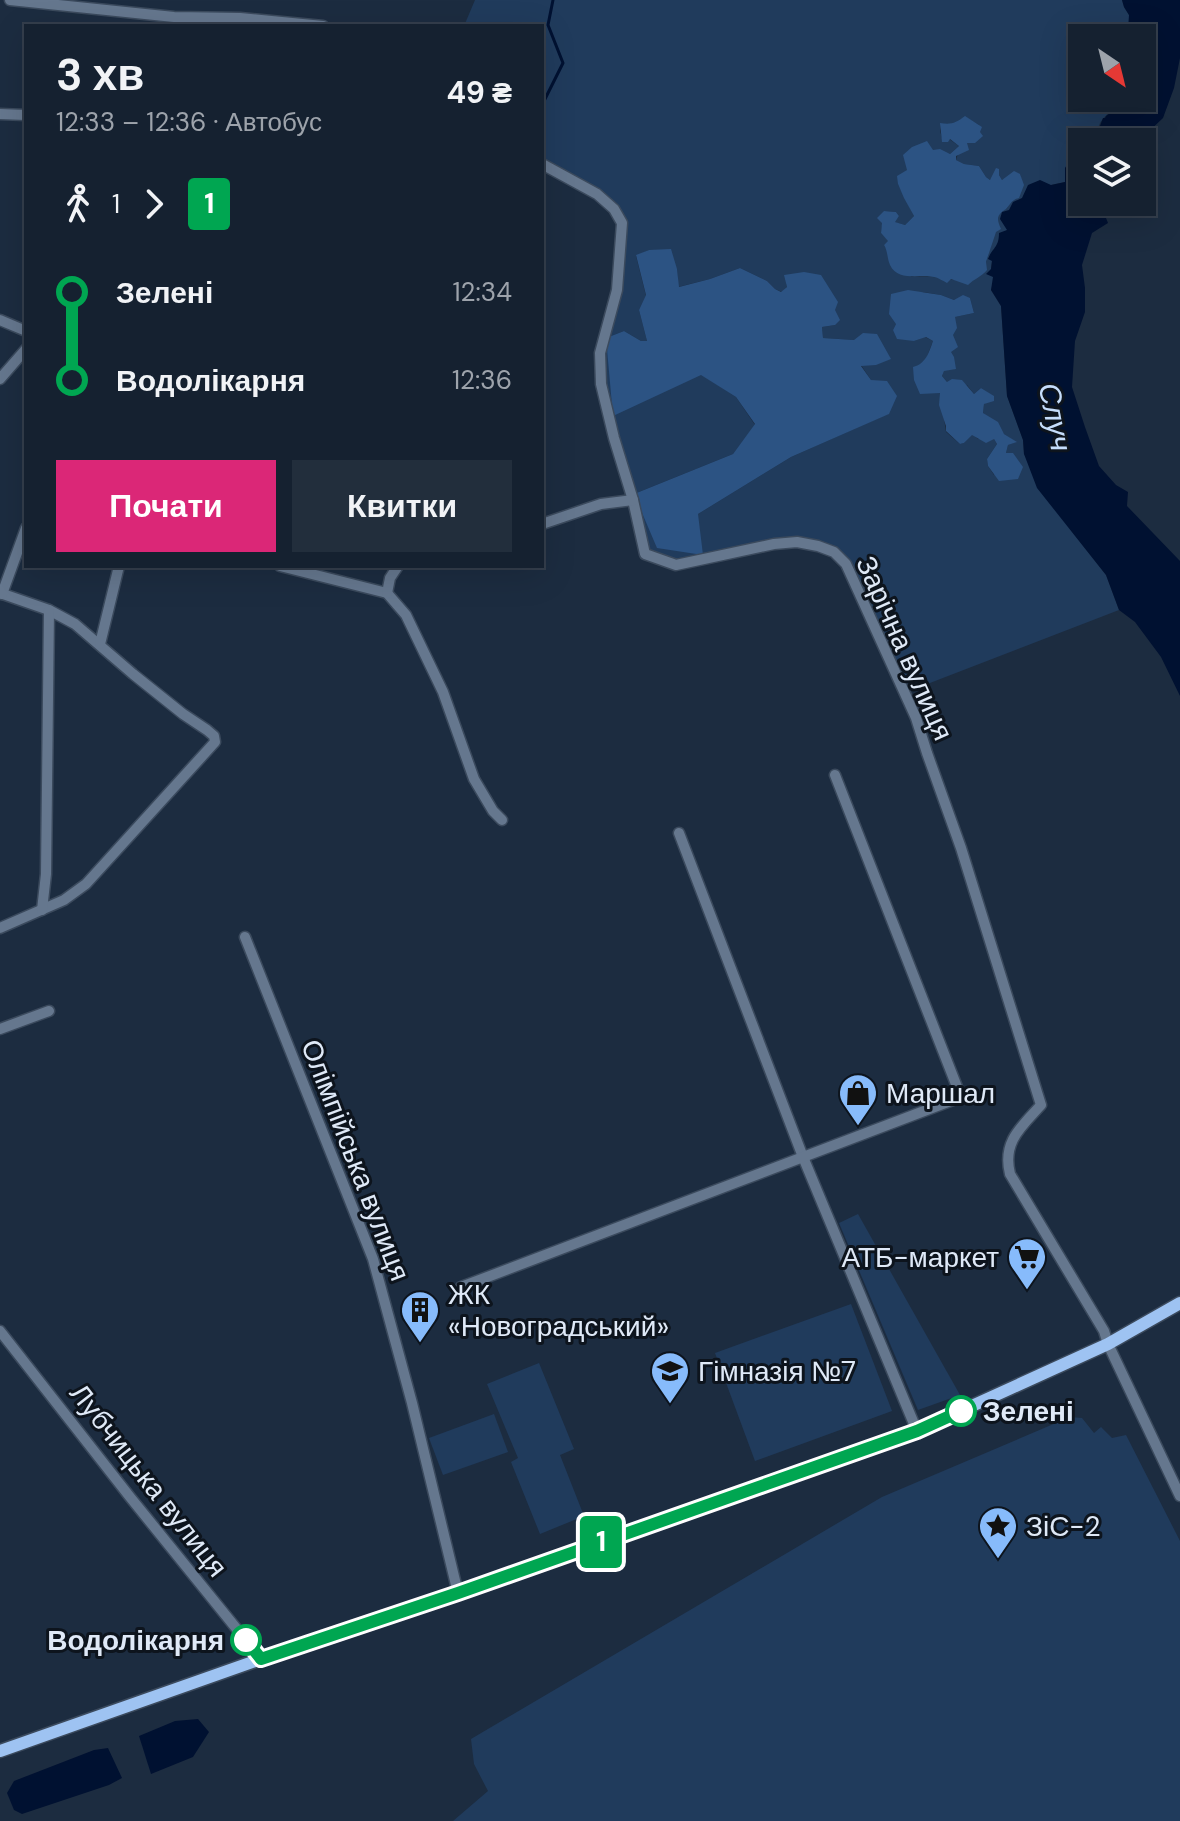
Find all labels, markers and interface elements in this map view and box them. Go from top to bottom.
north arrow [1068,24,1156,112]
map controls [1068,24,1156,216]
text: 3 хв [56,46,144,104]
text: 49 ₴ [446,73,512,112]
text: 12:33 – 12:36 · Автобус [56,105,322,139]
button: layers [1068,128,1156,216]
icon: walk [56,182,100,226]
icon: forward [132,182,176,226]
text: 1 [204,185,214,222]
text: 1 [112,187,120,221]
text: Зелені [116,273,213,312]
text: 12:34 [453,275,512,309]
text: Водолікарня [116,361,305,400]
text: 12:36 [452,363,512,397]
water label: Случ [1030,379,1081,454]
button: Почати [56,460,276,552]
button: Квитки [292,460,512,552]
street label: Зарічна вулиця [847,550,962,746]
street label: Олімпійська вулиця [292,1034,419,1286]
shop icon: Маршал [837,1072,879,1127]
place label: Маршал [886,1075,995,1112]
supermarket icon: АТБ-маркет [1006,1236,1048,1291]
place label: АТБ-маркет [841,1239,999,1276]
place label: ЖК «Новоградський» [448,1276,669,1345]
building icon: ЖК «Новоградський» [399,1289,441,1344]
school or university icon: Гімназія №7 [649,1350,691,1405]
place label: Гімназія №7 [698,1353,856,1390]
street label: Лубчицька вулиця [61,1376,236,1585]
place label: Зелені [983,1393,1074,1430]
marker: Зелені [946,1396,976,1426]
place icon: ЗіС-2 [977,1505,1019,1560]
place label: ЗіС-2 [1026,1508,1101,1545]
line badge: 1 [575,1516,627,1568]
text: 1 [596,1523,606,1560]
place label: Водолікарня [47,1622,224,1659]
marker: Водолікарня [231,1625,261,1655]

